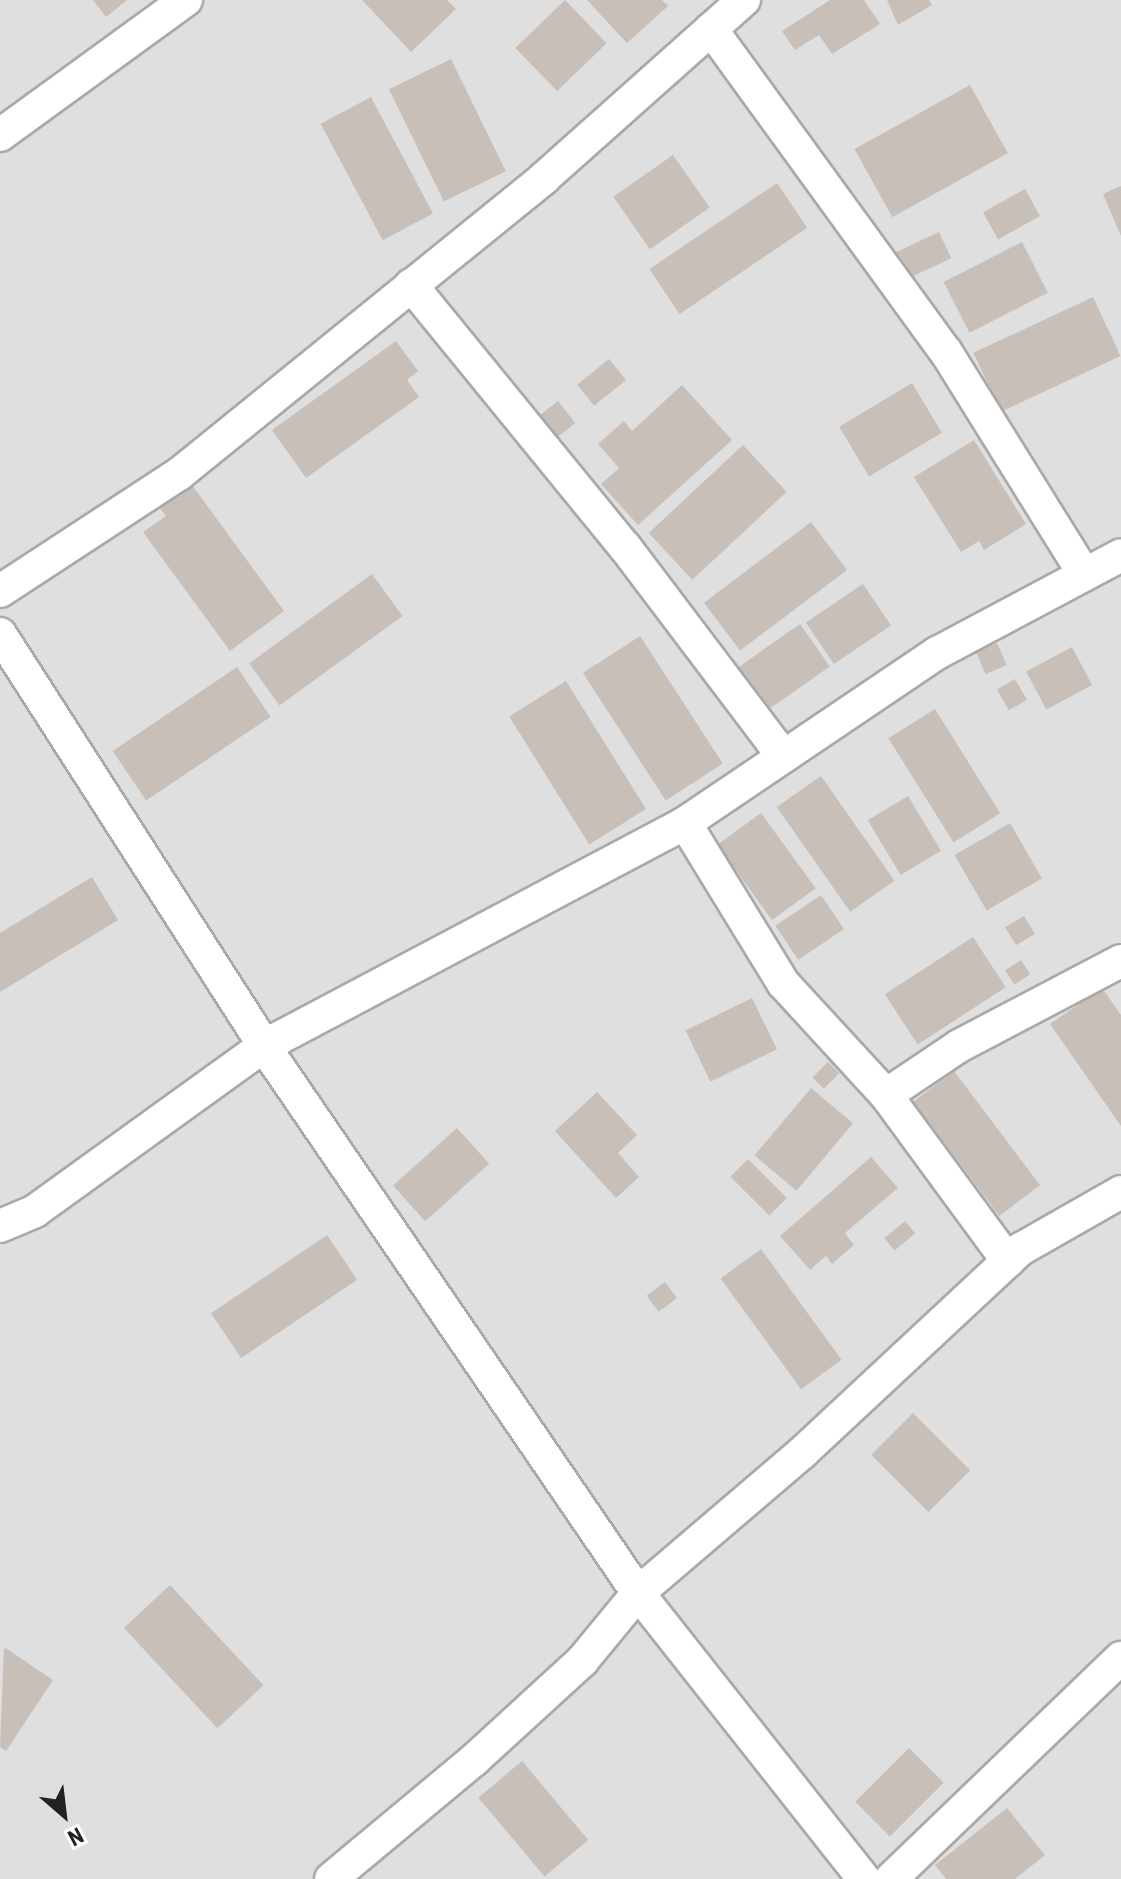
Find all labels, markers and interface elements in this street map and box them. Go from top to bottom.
north arrow [24,1775,104,1855]
text: N [64,1822,87,1851]

